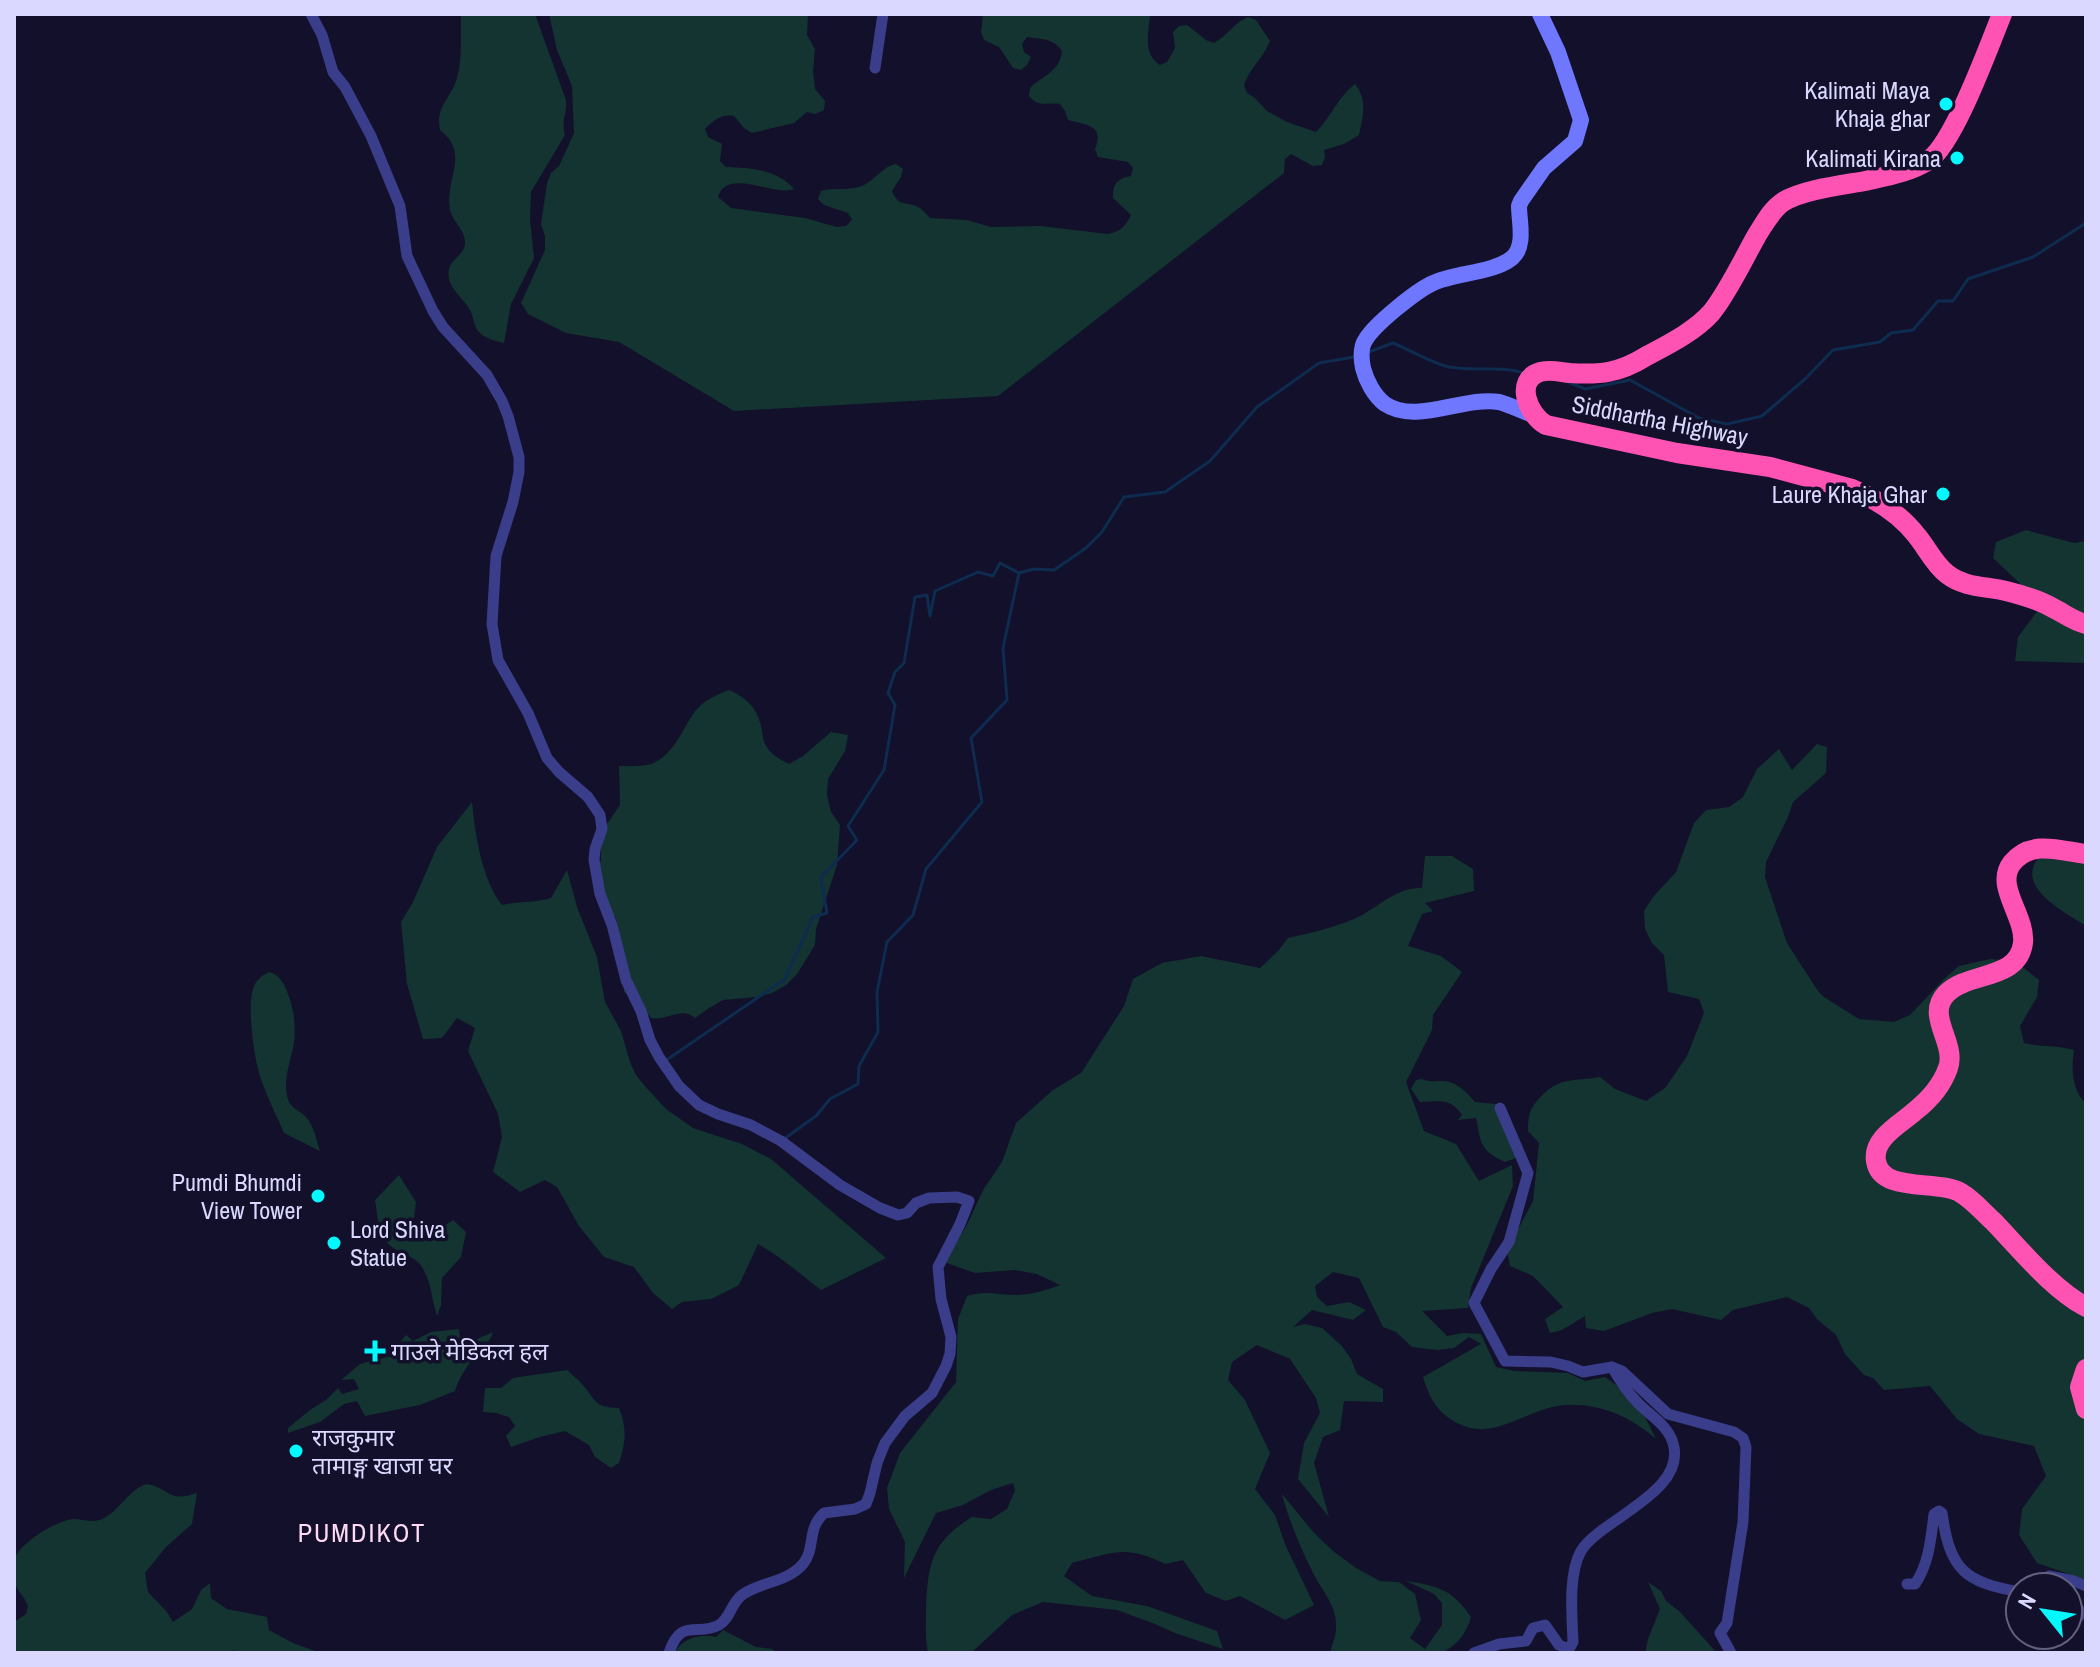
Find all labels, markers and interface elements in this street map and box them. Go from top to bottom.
place label: Kalimati Maya Khaja ghar [1804,74,1930,134]
marker: Kalimati Maya Khaja ghar [1937,95,1955,113]
place label: Kalimati Kirana [1805,142,1941,174]
marker: Kalimati Kirana [1948,149,1966,167]
street label: Siddhartha Highway [1569,387,1751,453]
place label: Laure Khaja Ghar [1772,478,1927,510]
marker: Laure Khaja Ghar [1934,485,1952,503]
place label: Pumdi Bhumdi View Tower [172,1166,302,1226]
marker: Pumdi Bhumdi View Tower [309,1187,327,1205]
place label: Lord Shiva Statue [350,1213,445,1273]
marker: Lord Shiva Statue [325,1234,343,1252]
place label: गाउले मेडिकल हल [391,1335,549,1367]
marker: गाउले मेडिकल हल [366,1342,384,1360]
place label: राजकुमार तामाङ्ग खाजा घर [312,1421,454,1481]
marker: राजकुमार तामाङ्ग खाजा घर [287,1442,305,1460]
district label: PUMDIKOT [298,1515,426,1550]
north arrow [2004,1571,2084,1651]
text: N [2010,1588,2043,1614]

